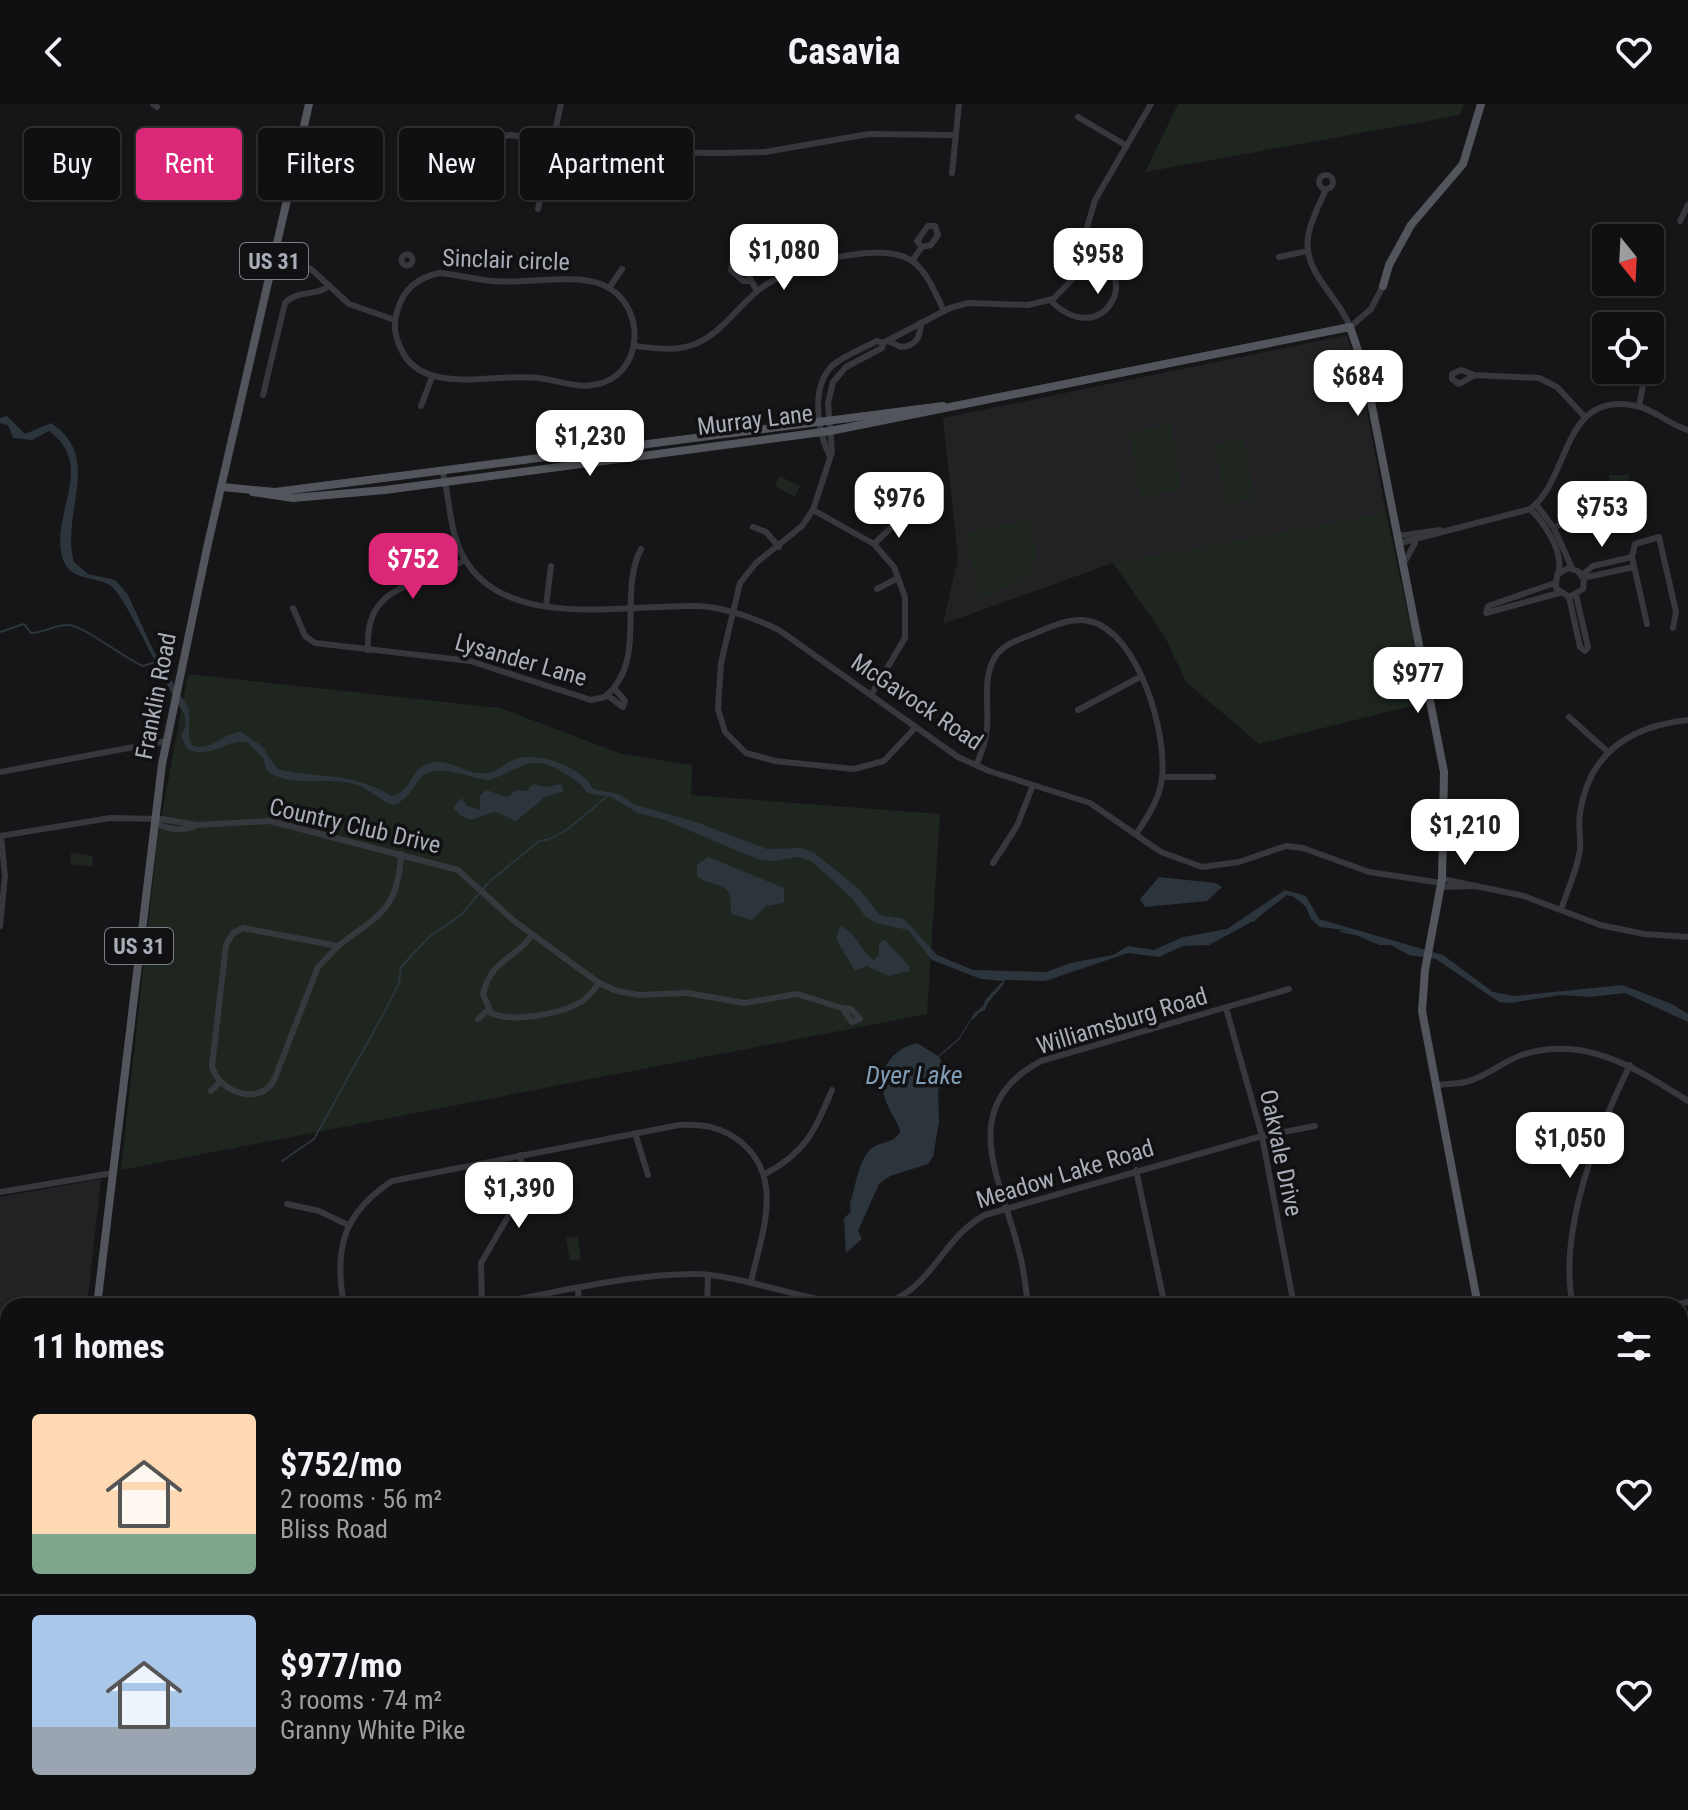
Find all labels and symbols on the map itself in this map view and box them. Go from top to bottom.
pin: $1,080 [719,224,849,292]
north arrow [1592,224,1664,296]
pin: $958 [1051,228,1145,296]
road number: US 31 [240,243,308,279]
street label: Sinclair circle [442,244,570,276]
pin: $684 [1311,350,1405,418]
street label: Murray Lane [695,399,815,441]
pin: $1,230 [525,410,655,478]
pin: $976 [852,472,946,540]
pin: $753 [1555,481,1649,549]
pin: $752 [366,533,460,601]
street label: Lysander Lane [452,628,590,692]
street label: Franklin Road [130,630,182,762]
pin: $977 [1371,647,1465,715]
street label: McGavock Road [846,648,988,756]
street label: Country Club Drive [267,793,443,859]
pin: $1,210 [1400,799,1530,867]
road number: US 31 [105,928,173,964]
street label: Williamsburg Road [1033,982,1211,1060]
water label: Dyer Lake [865,1060,963,1090]
street label: Oakvale Drive [1254,1087,1308,1219]
pin: $1,050 [1505,1112,1635,1180]
street label: Meadow Lake Road [973,1134,1157,1214]
pin: $1,390 [454,1162,584,1230]

